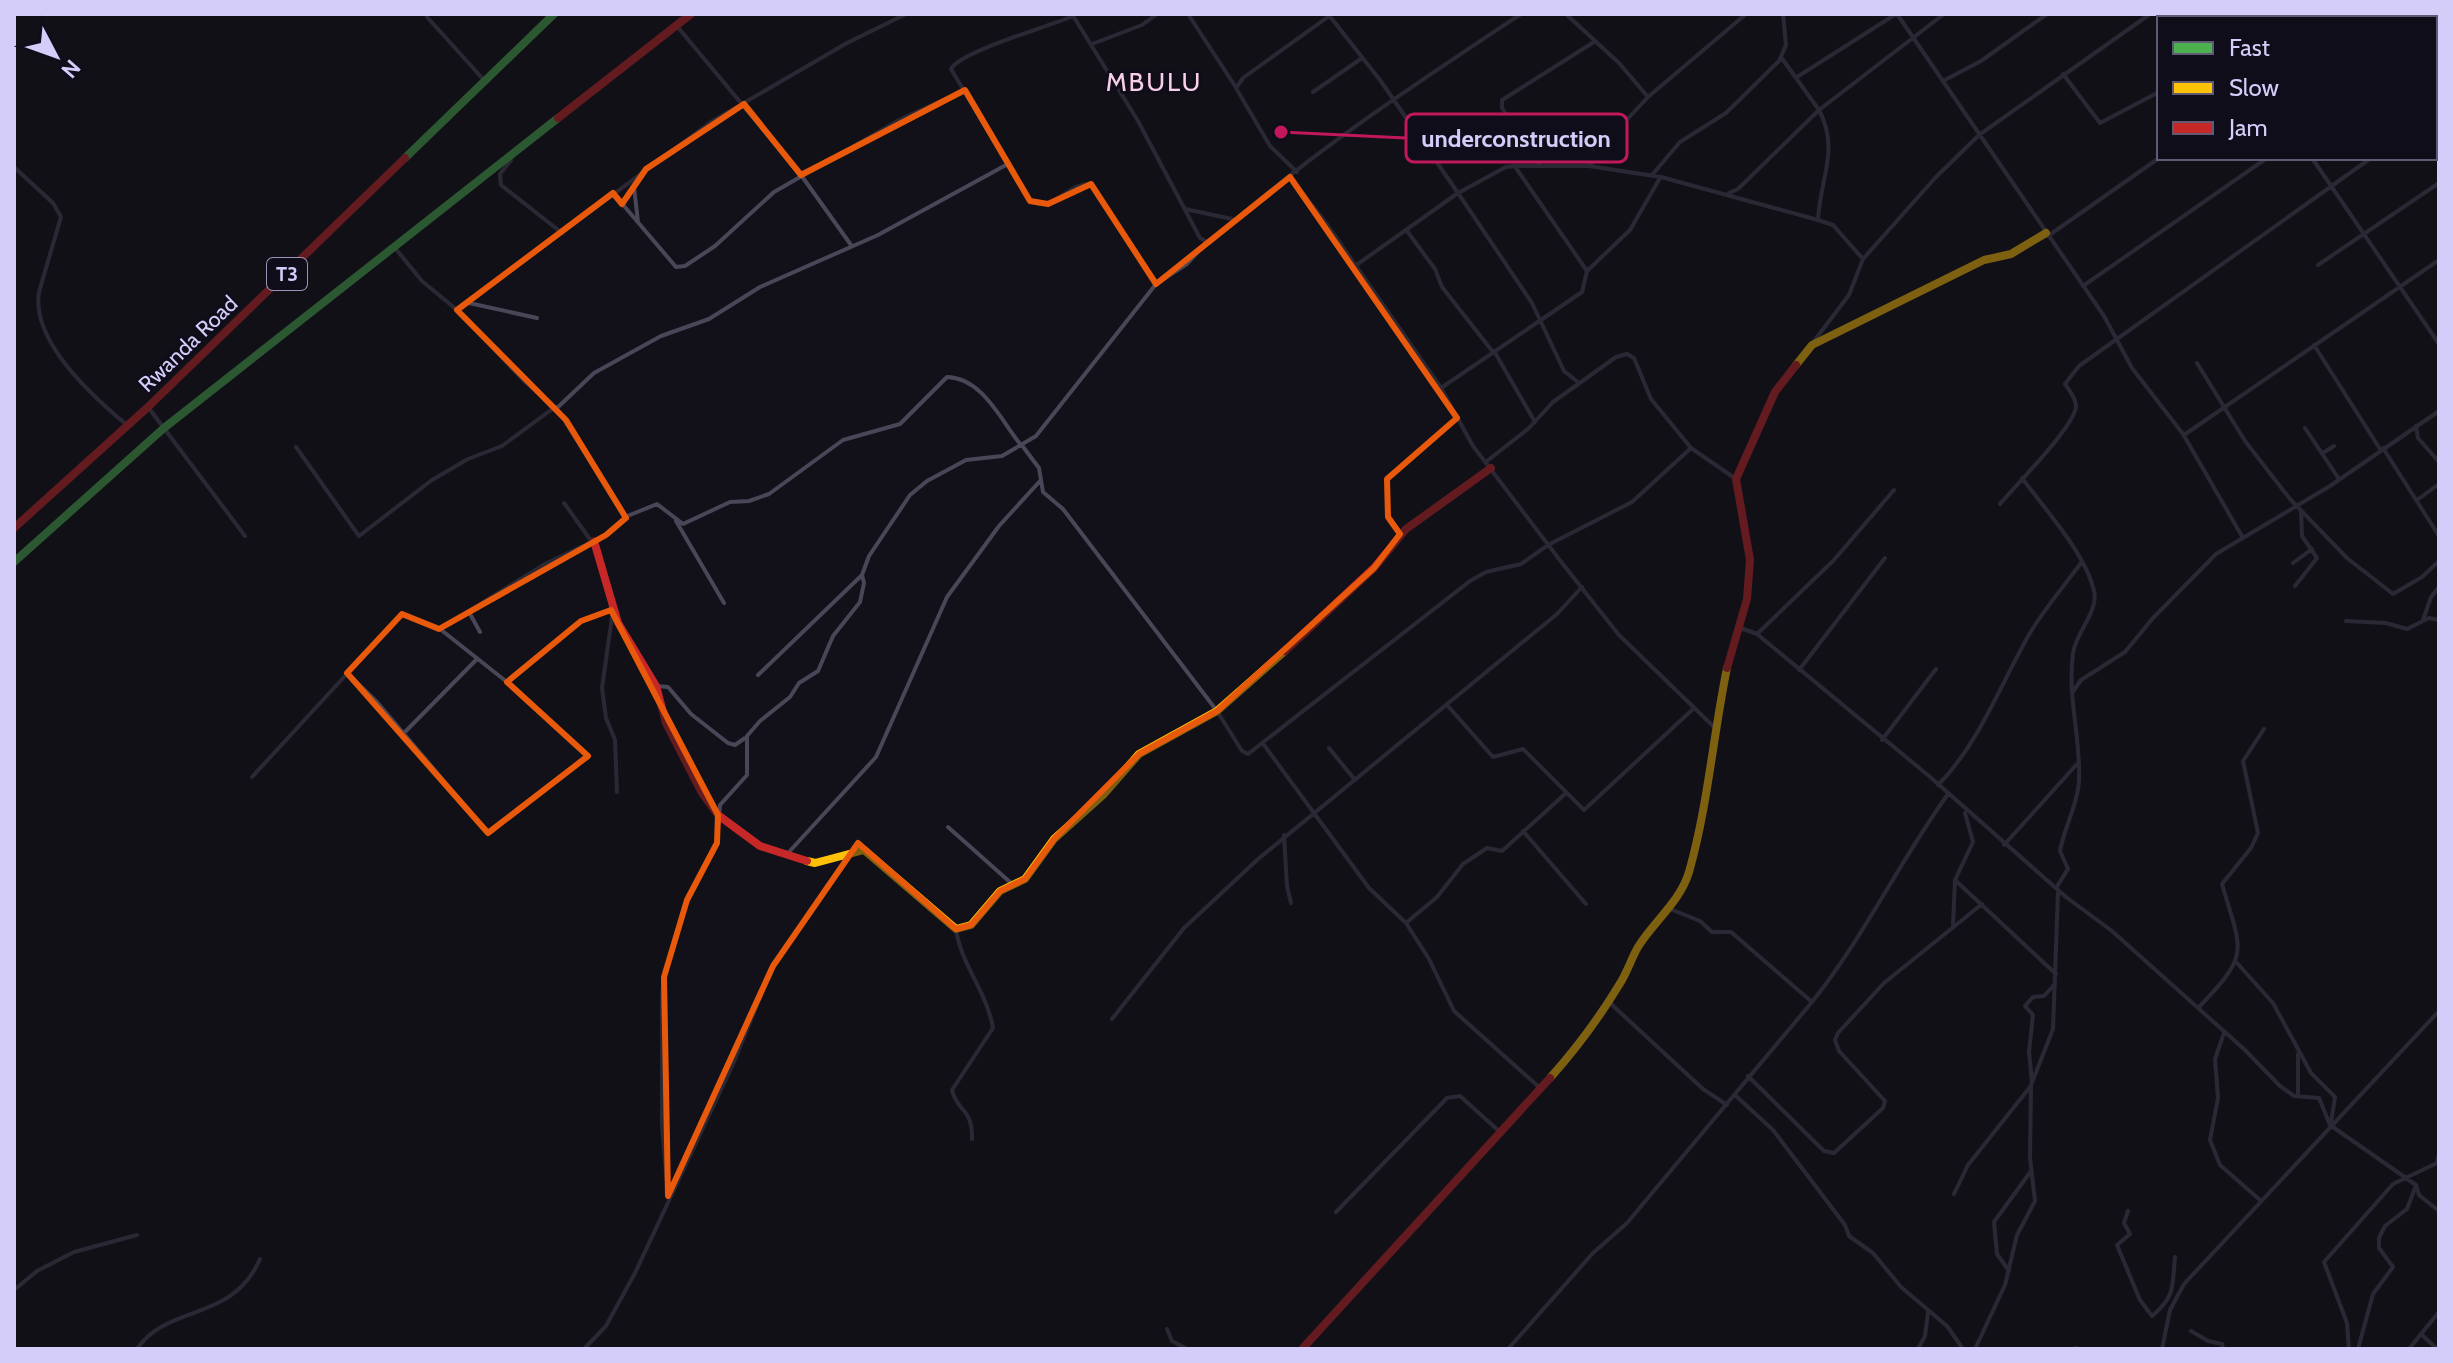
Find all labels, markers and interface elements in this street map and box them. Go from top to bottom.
north arrow [16,16,96,96]
legend [2157,16,2437,160]
text: Fast [2229,33,2270,62]
text: N [55,54,86,84]
district label: MBULU [1106,66,1202,98]
text: Slow [2229,73,2279,102]
text: Jam [2228,113,2267,142]
callout: underconstruction [1406,114,1627,162]
text: underconstruction [1421,124,1611,153]
road number: T3 [267,258,307,290]
street label: Rwanda Road [133,290,243,398]

